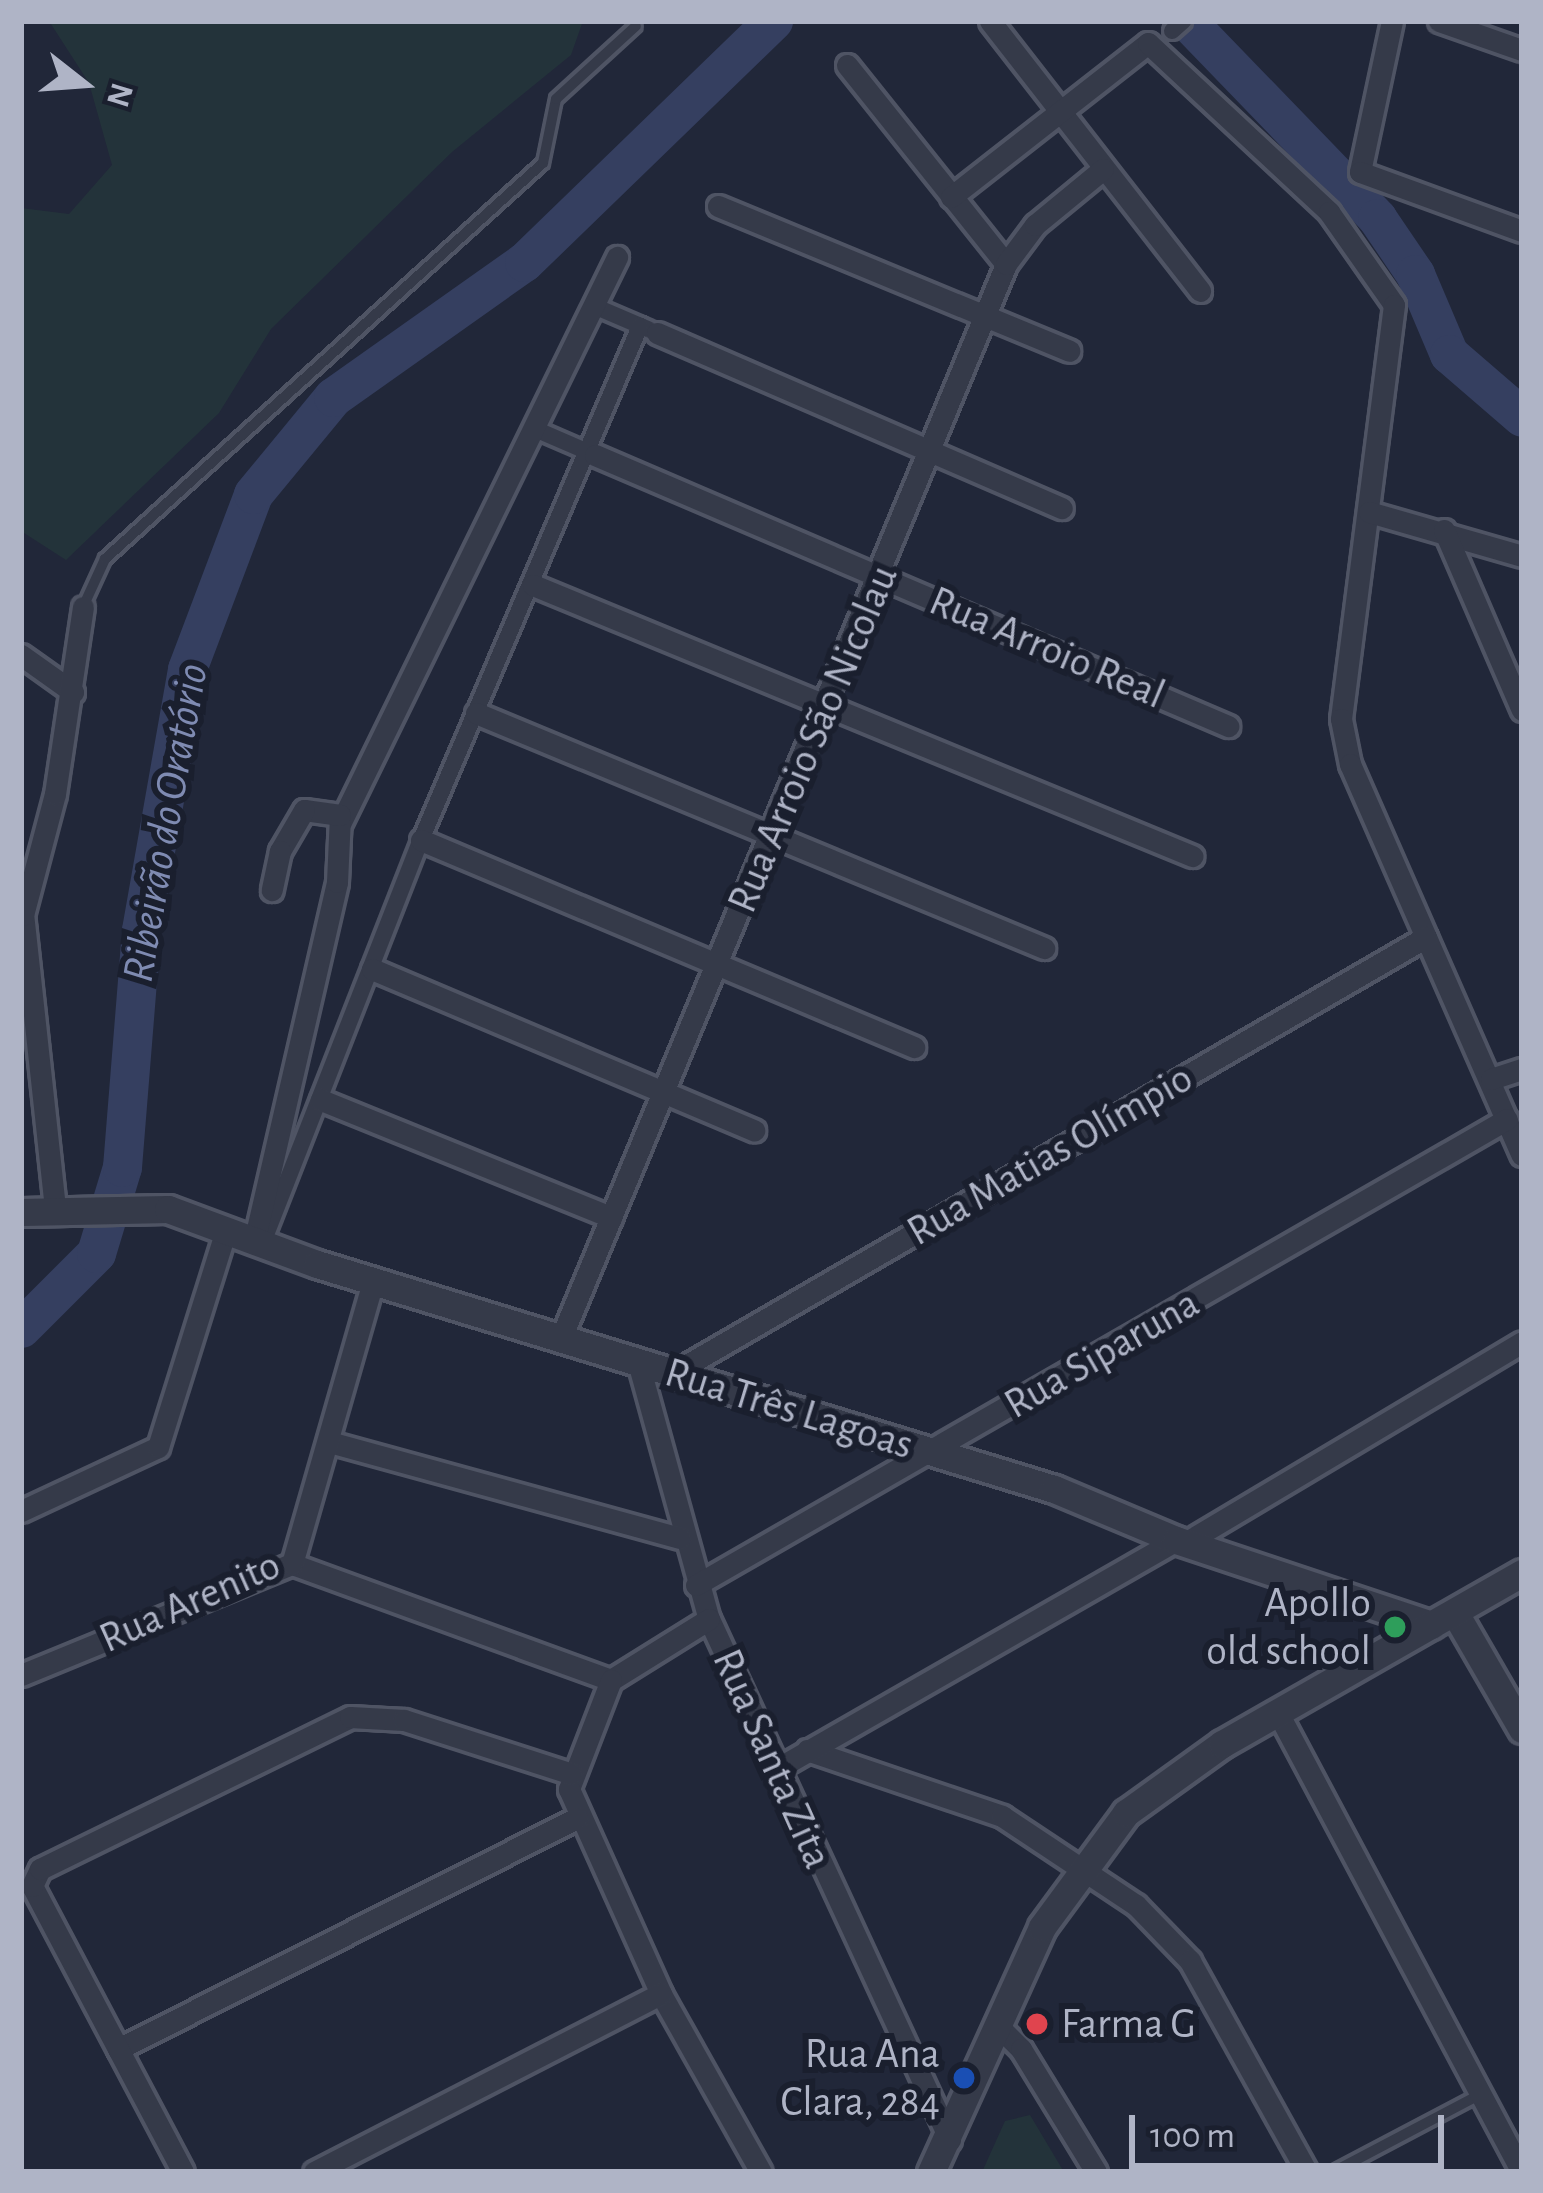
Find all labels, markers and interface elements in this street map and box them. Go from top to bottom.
north arrow [24,24,144,144]
text: N [100,79,138,110]
street label: Rua Arroio São Nicolau [717,558,909,920]
street label: Rua Arroio Real [922,576,1172,720]
water label: Ribeirão do Oratório [111,660,221,986]
street label: Rua Matias Olímpio [899,1053,1201,1257]
street label: Rua Siparuna [996,1278,1208,1430]
street label: Rua Três Lagoas [659,1347,919,1471]
street label: Rua Arenito [92,1540,288,1664]
place label: Apollo old school [1206,1578,1371,1676]
marker: Apollo old school [1382,1614,1408,1640]
street label: Rua Santa Zita [701,1642,843,1876]
place label: Farma G [1061,1999,1196,2049]
marker: Farma G [1024,2011,1050,2037]
place label: Rua Ana Clara, 284 [780,2029,940,2128]
marker: Rua Ana Clara, 284 [951,2065,977,2091]
scale bar [1135,2091,1450,2165]
text: 100 m [1150,2118,1235,2154]

